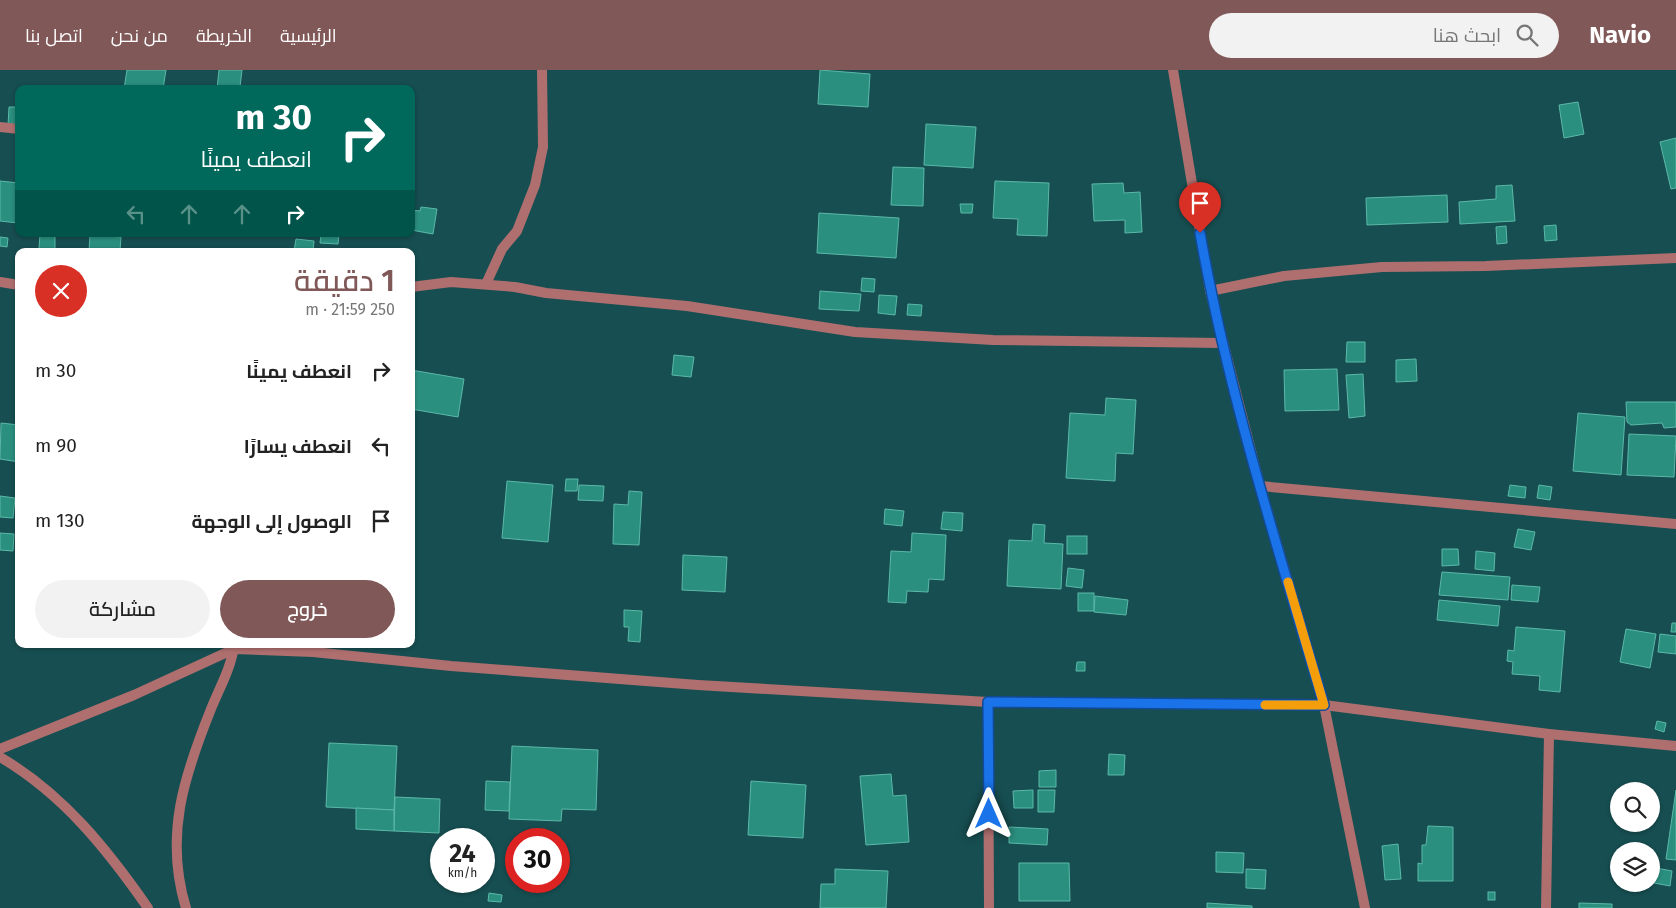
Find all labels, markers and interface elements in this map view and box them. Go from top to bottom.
search box [1209,13,1559,58]
icon: search [1513,21,1541,49]
text: Navio [1589,21,1651,49]
text: ابحث هنا [1433,24,1501,47]
text: اتصل بنا [25,25,83,47]
text: من نحن [111,25,168,47]
text: الخريطة [196,25,252,47]
text: الرئيسية [280,25,337,47]
text: 30 m [235,96,312,138]
icon: right [330,105,395,170]
text: انعطف يمينًا [201,146,312,173]
pin [1179,182,1221,233]
icon: arrive [1186,189,1214,217]
icon: left [122,200,150,228]
icon: ahead [175,200,203,228]
icon: ahead [228,200,256,228]
icon: right [281,200,309,228]
text: 1 دقيقة [294,263,395,299]
button: close [35,265,87,317]
text: 250 m · 21:59 [305,300,395,319]
icon: right [367,357,395,385]
text: 30 m [35,359,76,382]
text: انعطف يمينًا [246,360,352,383]
icon: left [367,432,395,460]
text: 90 m [35,434,77,457]
text: انعطف يسارًا [244,435,352,458]
icon: arrive [367,507,395,535]
text: 130 m [35,509,85,532]
text: الوصول إلى الوجهة [192,510,352,533]
button: مشاركة [35,580,210,638]
button: خروج [220,580,395,638]
map controls [1610,782,1660,892]
button: search [1610,782,1660,832]
position arrow [962,787,1014,839]
speed limit sign: 30 [505,828,570,893]
text: 24 [449,839,476,869]
button: layers [1610,842,1660,892]
text: km/h [448,866,477,880]

